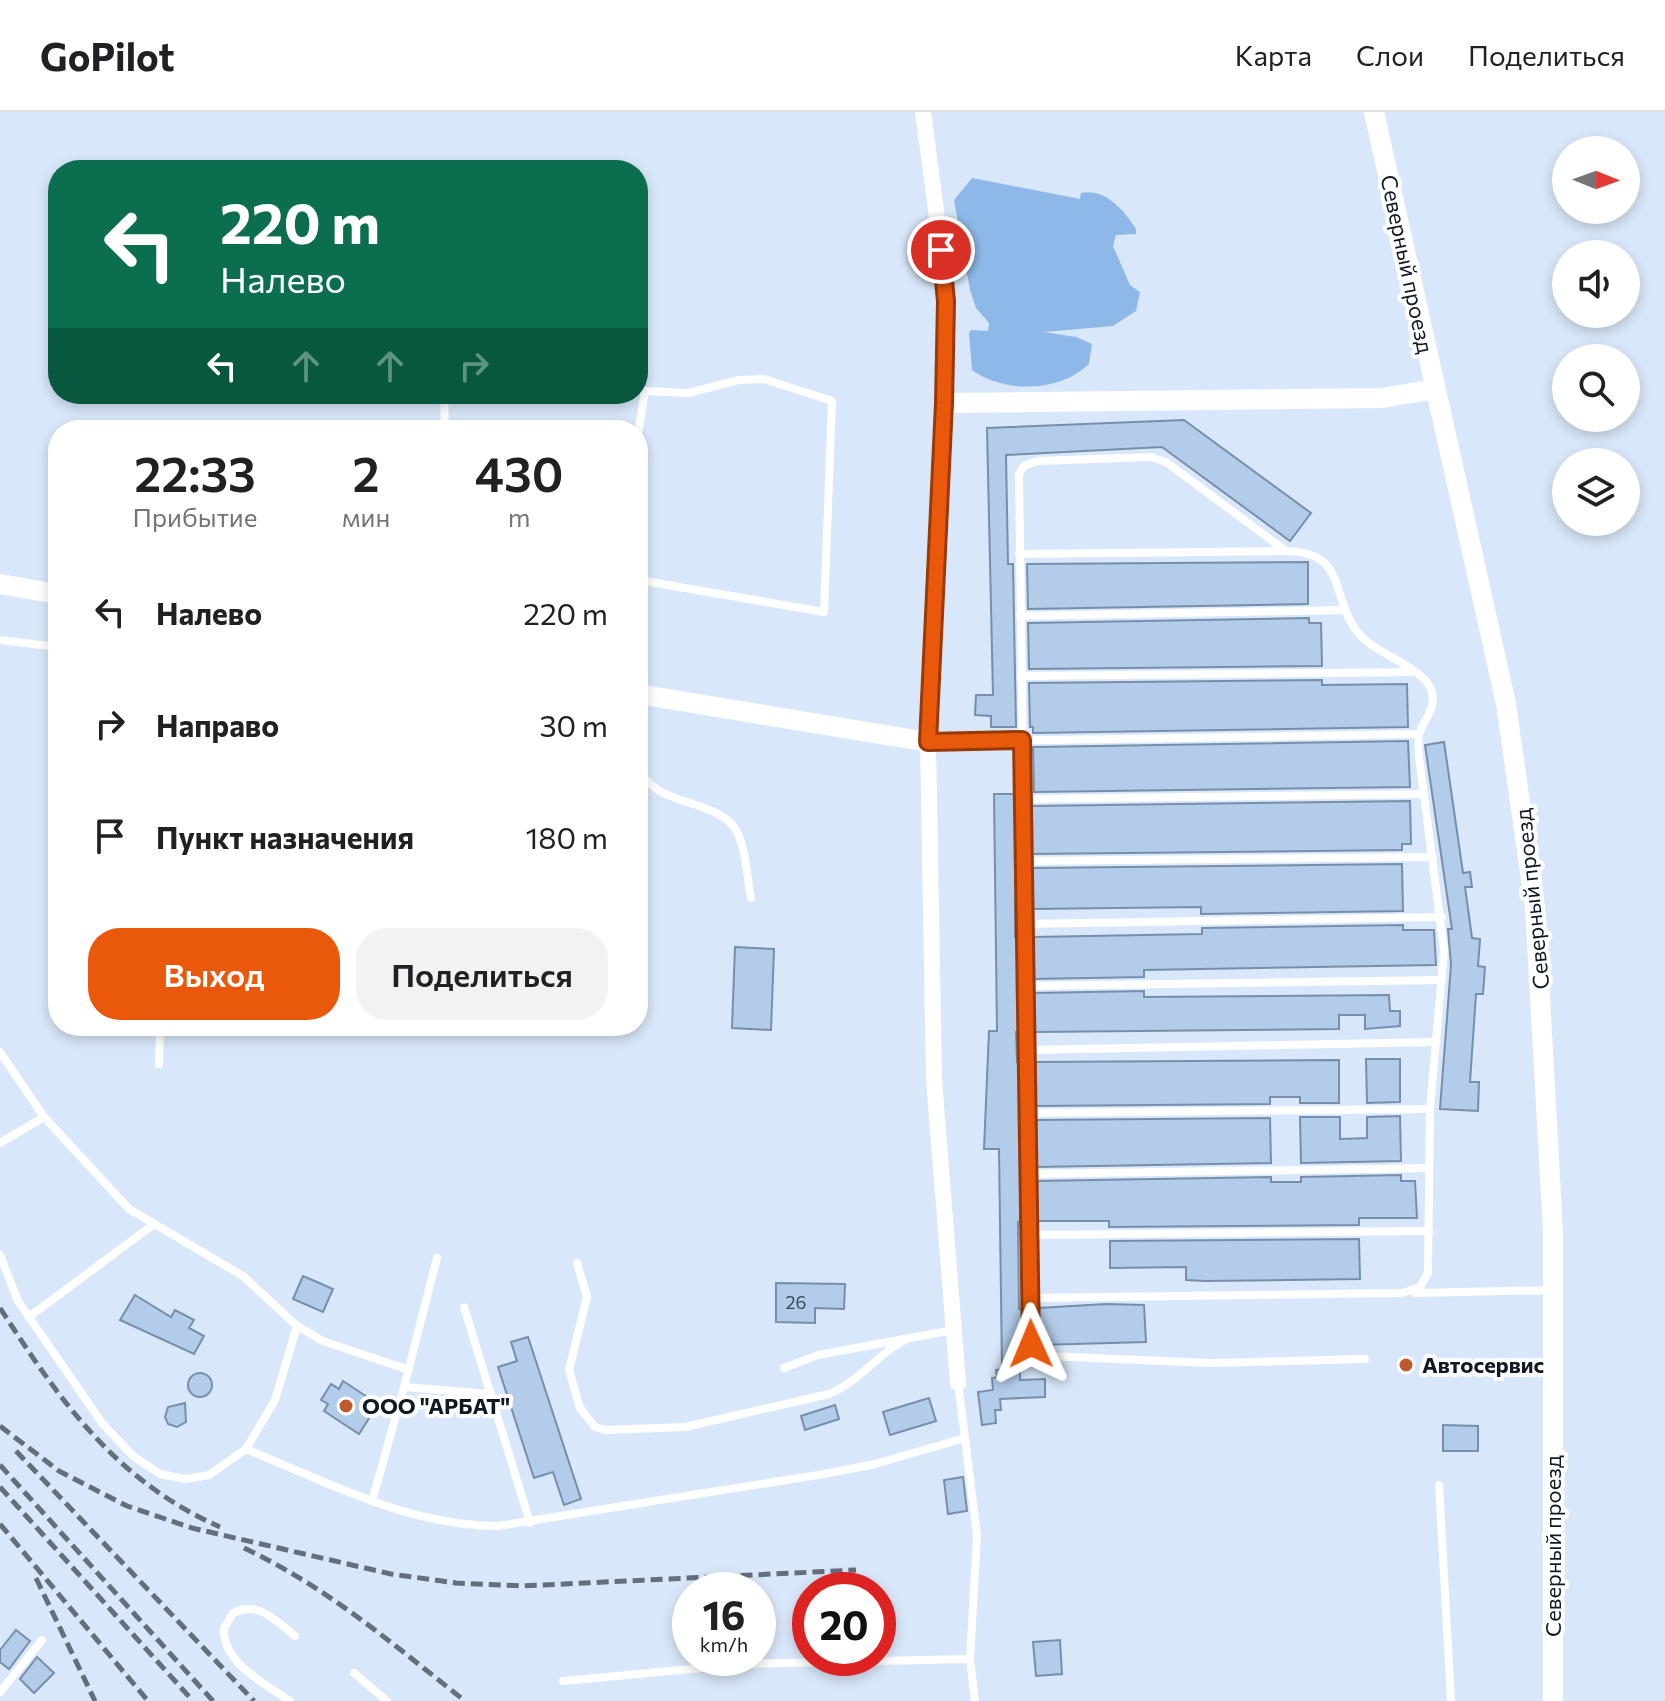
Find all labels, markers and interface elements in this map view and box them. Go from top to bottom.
text: GoPilot [40,32,175,79]
text: Карта [1235,38,1312,72]
text: Слои [1356,38,1424,72]
text: Поделиться [1468,38,1625,72]
north arrow [1552,136,1640,224]
map controls [1552,136,1640,536]
street label: Северный проезд [1375,172,1440,356]
text: 220 m [220,187,380,256]
icon: left [88,192,192,296]
pin [907,216,975,284]
icon: arrive [919,228,963,272]
button: sound [1552,240,1640,328]
text: Налево [220,256,346,300]
icon: left [200,344,244,388]
icon: ahead [284,344,328,388]
icon: ahead [368,344,412,388]
icon: right [452,344,496,388]
button: search [1552,344,1640,432]
text: 22:33 [134,443,256,502]
text: 2 [353,443,380,502]
text: 430 [475,443,563,502]
button: layers [1552,448,1640,536]
text: Прибытие [133,501,258,532]
text: мин [342,501,390,532]
text: m [508,501,530,532]
icon: left [88,590,132,634]
text: Налево [156,594,262,631]
text: 220 m [523,594,608,631]
icon: right [88,702,132,746]
text: Направо [156,706,279,743]
text: 30 m [539,706,608,743]
street label: Северный проезд [1509,807,1554,991]
icon: arrive [88,814,132,858]
text: Пункт назначения [156,818,414,855]
text: 180 m [525,818,608,855]
button: Выход [88,928,340,1020]
button: Поделиться [356,928,608,1020]
house number: 26 [786,1291,806,1313]
position arrow [989,1302,1073,1386]
place label: Автосервис [1422,1351,1544,1378]
marker: Автосервис [1397,1356,1415,1374]
place label: ООО "АРБАТ" [362,1392,510,1419]
marker: ООО "АРБАТ" [337,1397,355,1415]
street label: Северный проезд [1539,1455,1566,1637]
speed limit sign: 20 [792,1572,896,1676]
text: 16 [703,1589,745,1638]
text: km/h [700,1632,748,1656]

